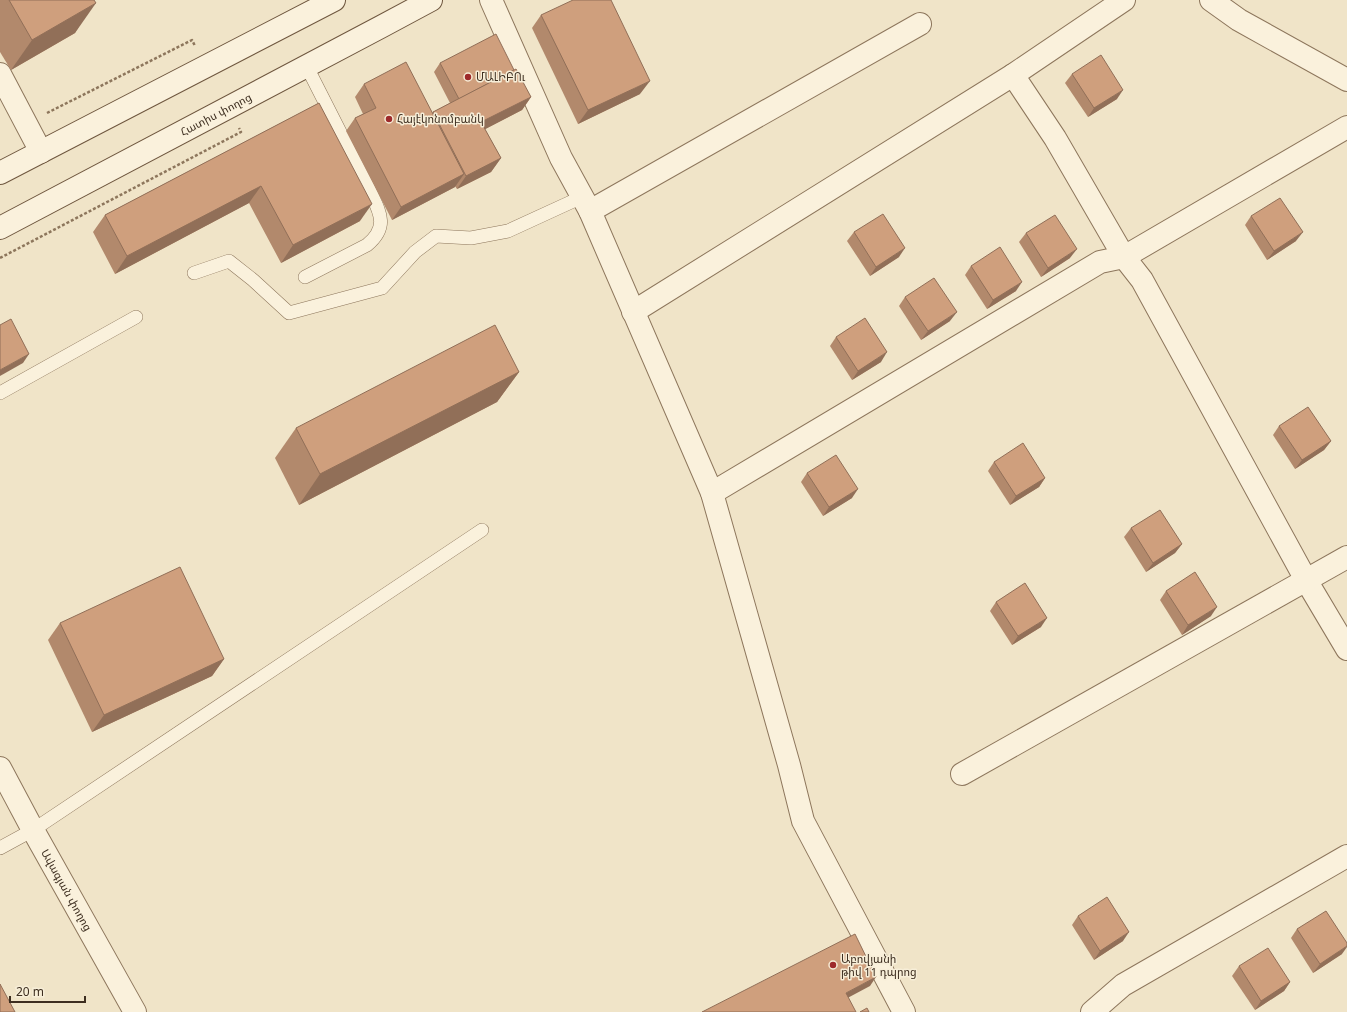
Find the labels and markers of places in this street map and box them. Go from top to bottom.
place label: ՄԱԼԻԲՈւ [476,69,526,84]
marker: ՄԱԼԻԲՈւ [463,72,473,82]
place label: Հայէկոնոմբանկ [397,111,484,126]
marker: Հայէկոնոմբանկ [384,114,394,124]
place label: Աբովյանի թիվ 11 դպրոց [841,951,917,979]
marker: Աբովյանի թիվ 11 դպրոց [828,960,838,970]

